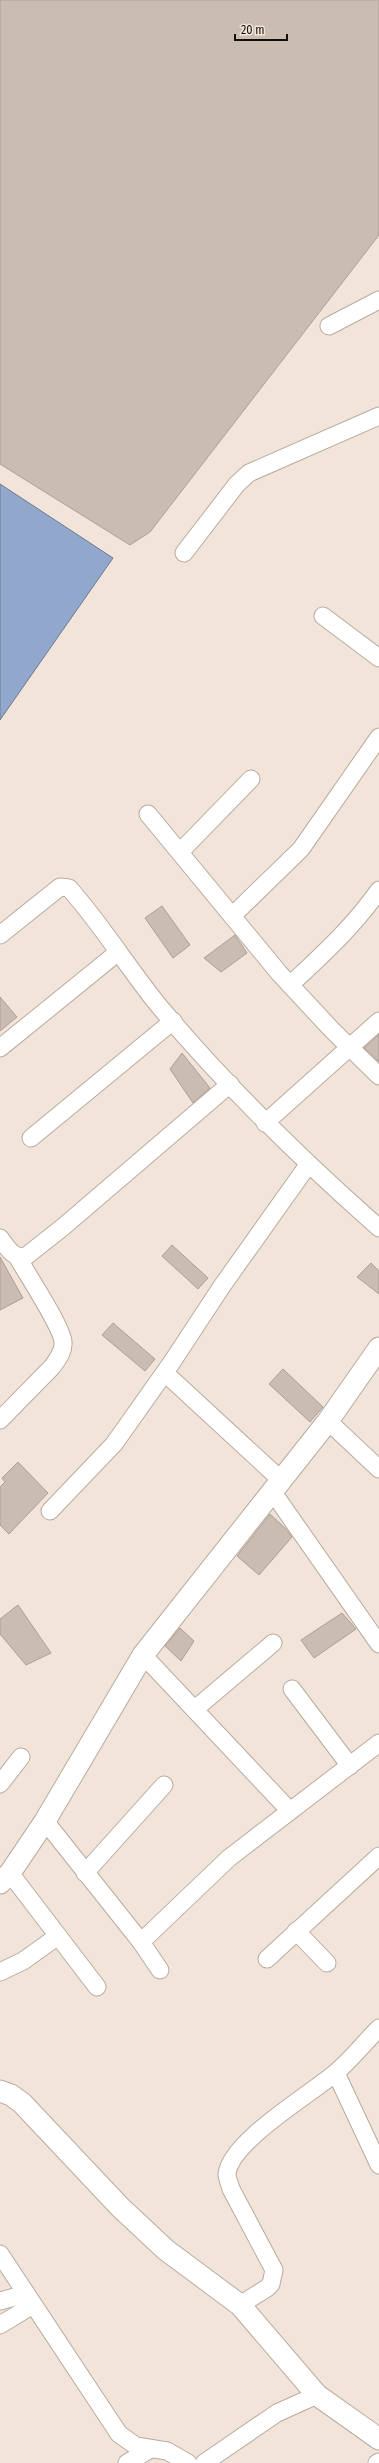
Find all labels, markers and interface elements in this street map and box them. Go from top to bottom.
scale bar [235,16,287,42]
text: 20 m [241,23,265,37]

